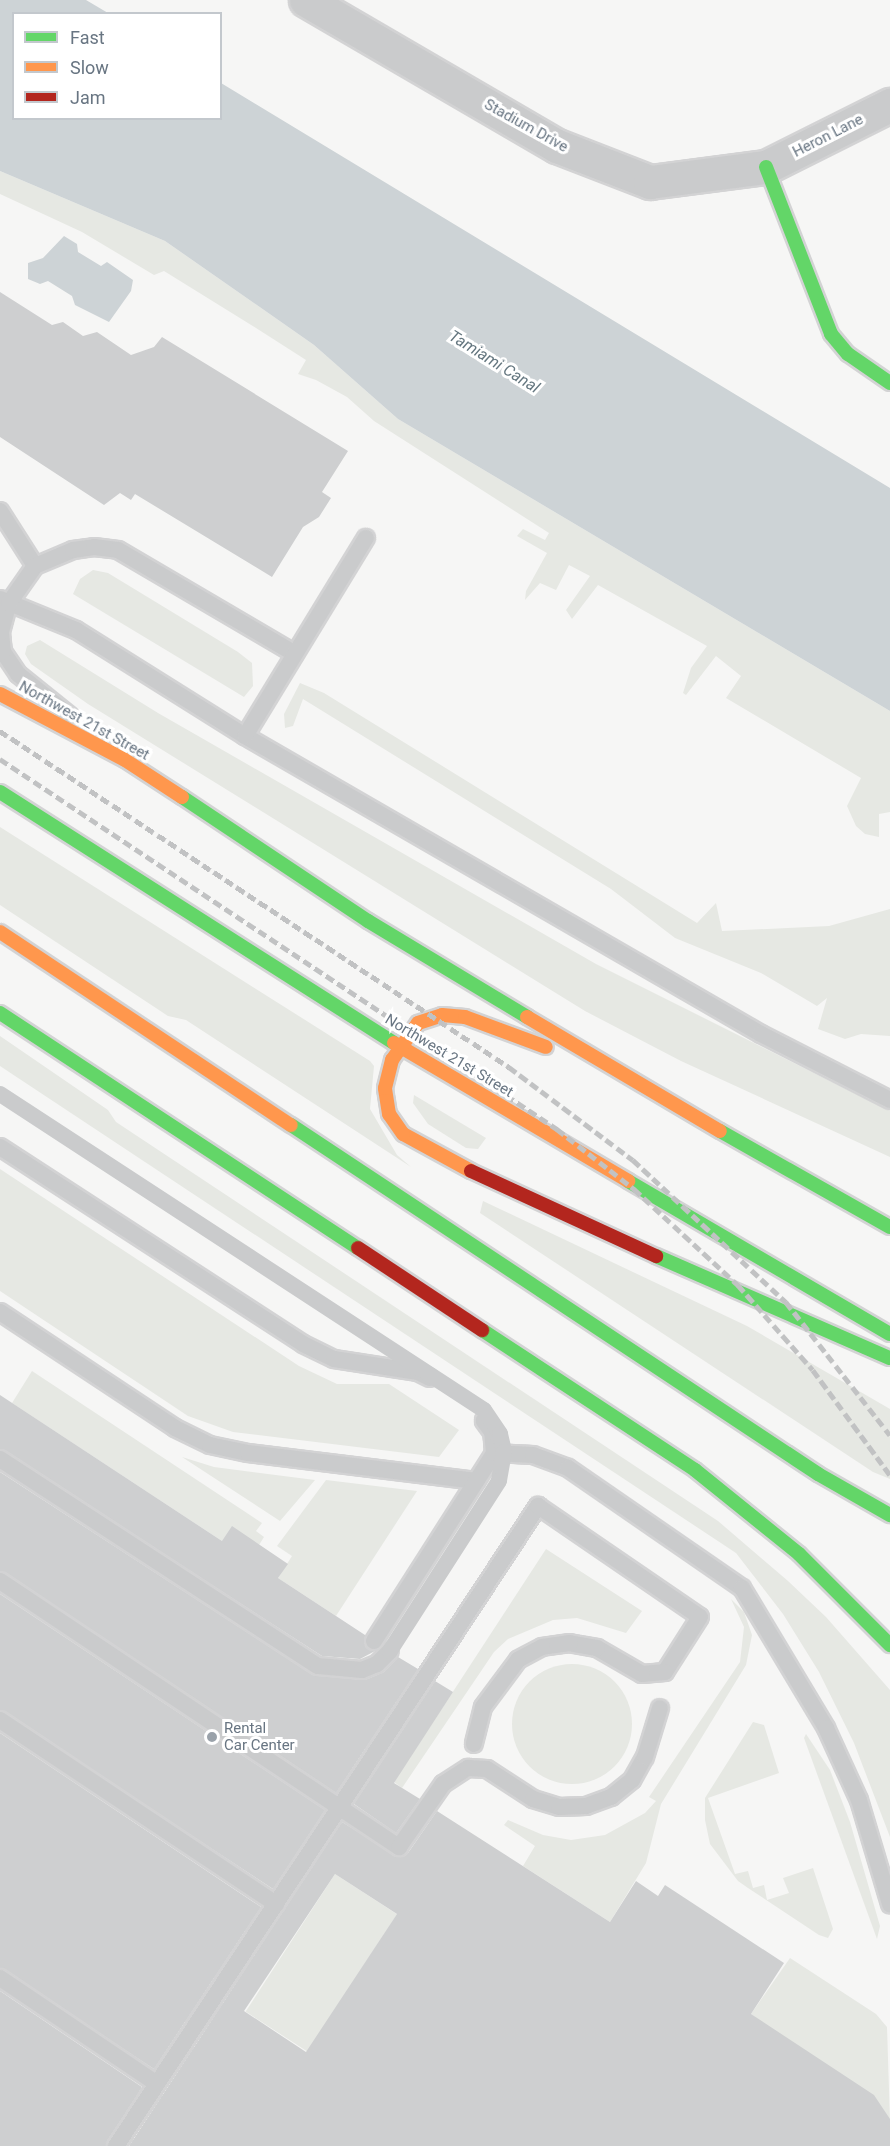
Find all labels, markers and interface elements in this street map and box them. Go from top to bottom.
legend [12,12,222,120]
text: Fast [70,27,105,48]
text: Slow [70,57,109,78]
text: Jam [70,87,106,108]
street label: Stadium Drive [481,96,571,156]
street label: Heron Lane [790,111,866,161]
water label: Tamiami Canal [445,326,543,398]
street label: Northwest 21st Street [16,678,152,764]
street label: Northwest 21st Street [382,1011,516,1101]
place label: Rental Car Center [224,1719,295,1754]
marker: Rental Car Center [205,1730,219,1744]

